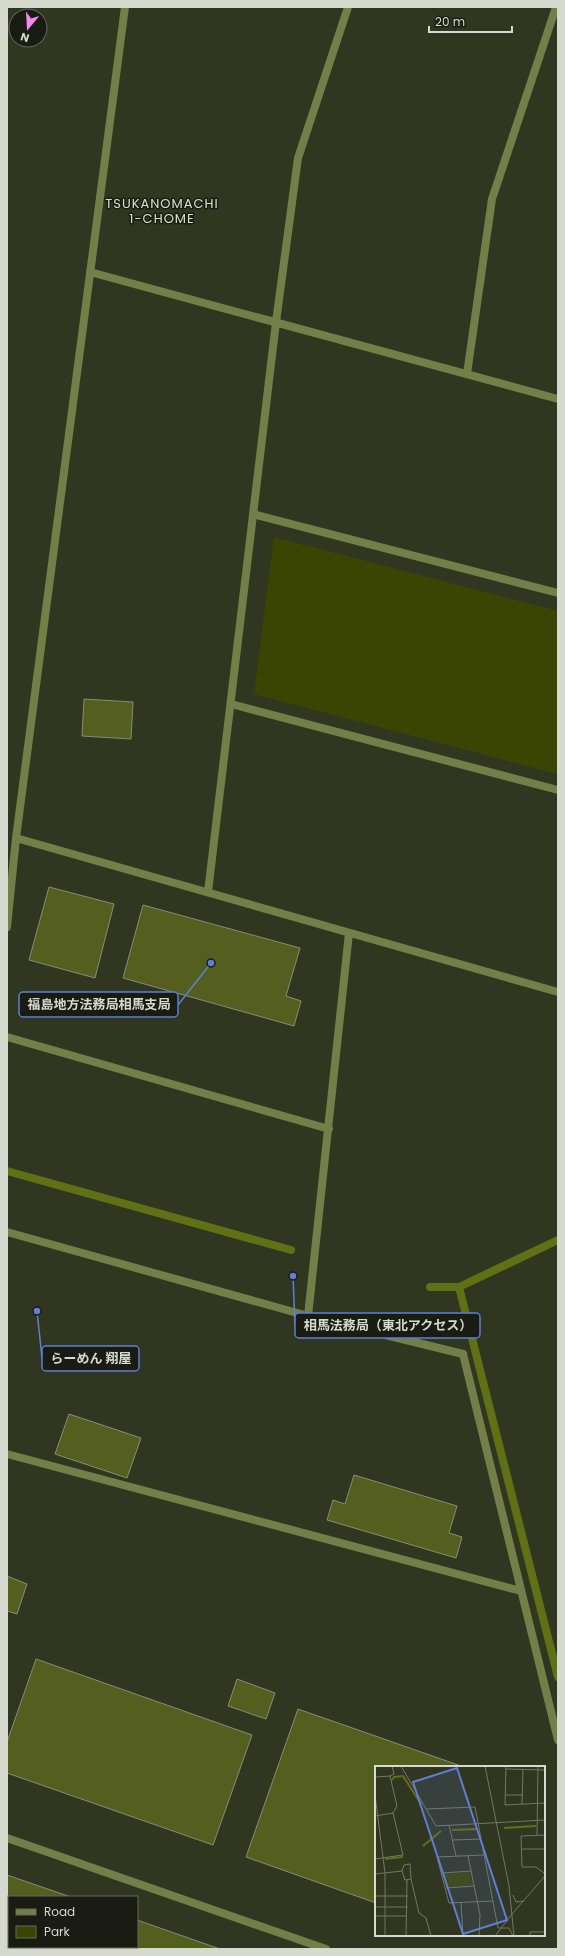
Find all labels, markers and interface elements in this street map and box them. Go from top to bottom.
north arrow [8,8,48,48]
scale bar [429,8,512,34]
text: 20 m [435,13,465,30]
text: N [18,29,31,46]
district label: TSUKANOMACHI 1-CHOME [105,194,219,228]
callout: 福島地方法務局相馬支局 [19,992,178,1017]
text: 福島地方法務局相馬支局 [27,995,171,1014]
callout: 相馬法務局（東北アクセス） [295,1313,480,1338]
text: 相馬法務局（東北アクセス） [304,1316,472,1335]
callout: らーめん 翔屋 [42,1346,139,1371]
text: らーめん 翔屋 [51,1349,131,1368]
inset map [375,1766,545,1936]
legend [8,1896,138,1948]
text: Road [44,1903,75,1920]
text: Park [44,1923,71,1940]

